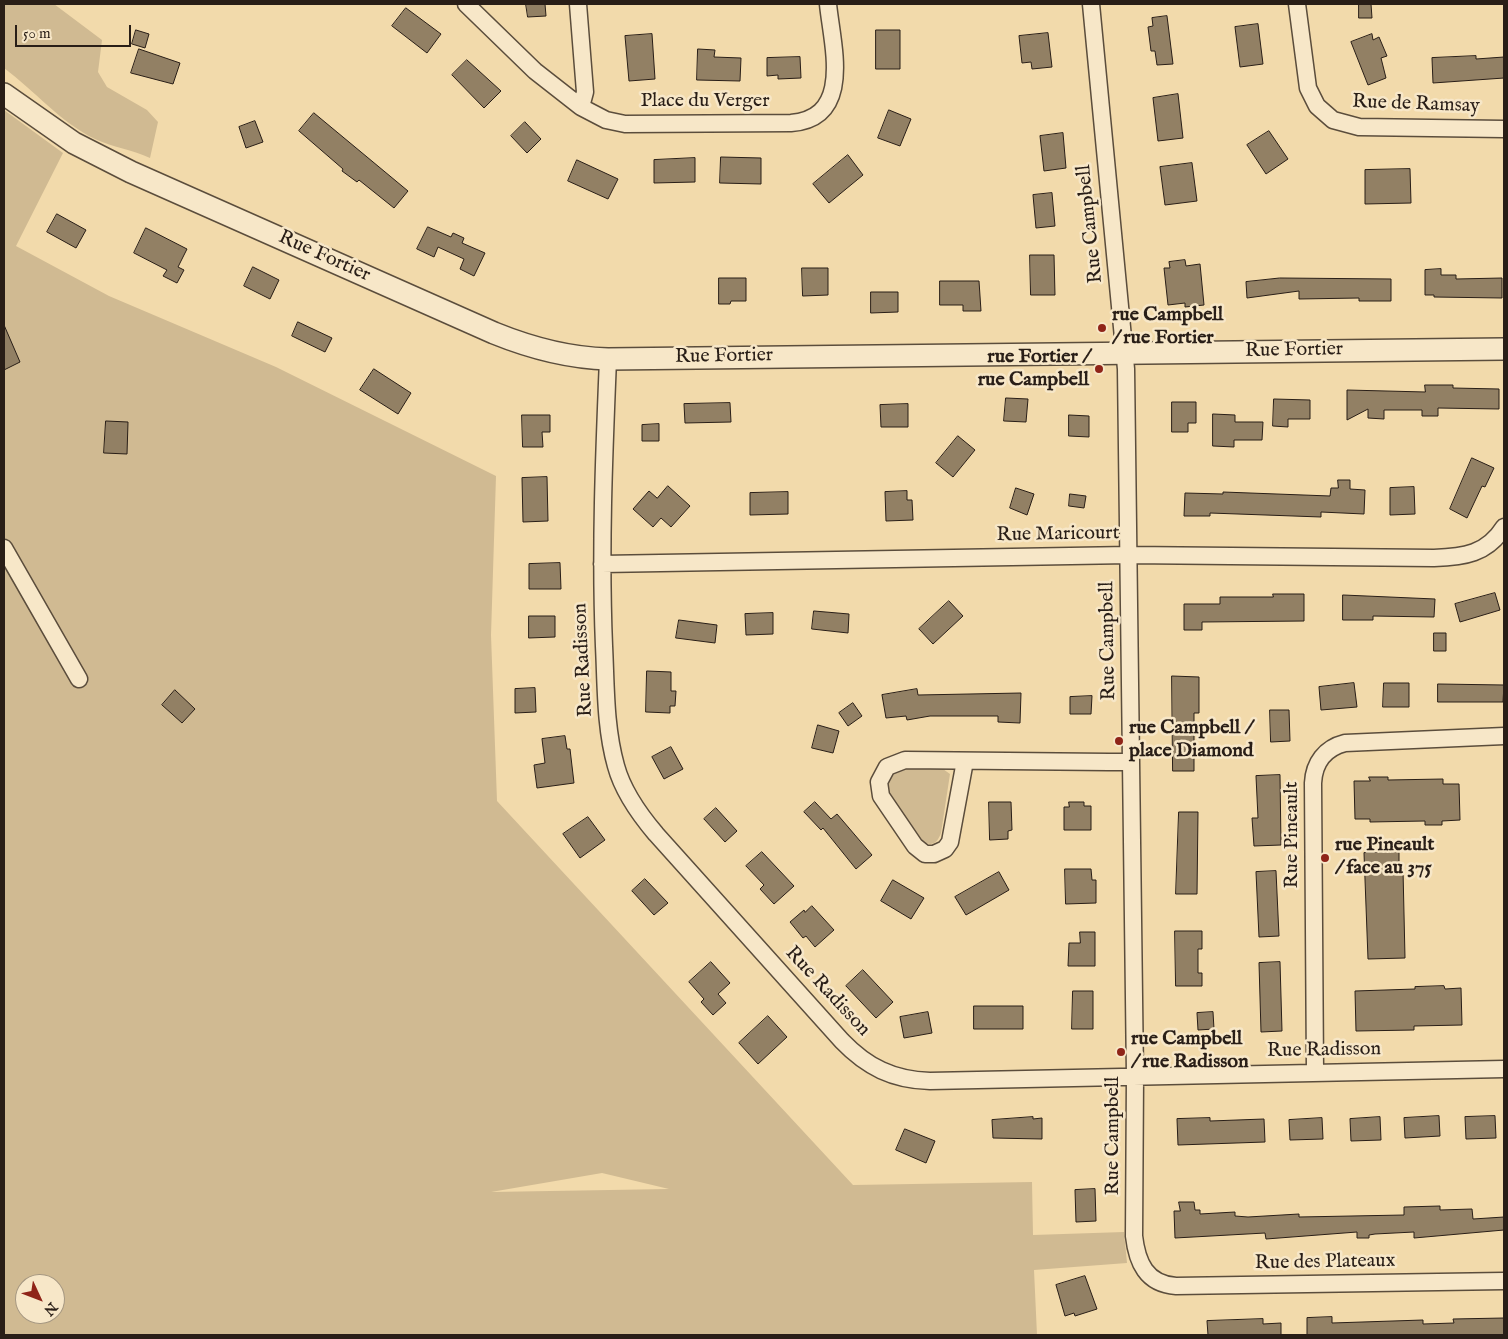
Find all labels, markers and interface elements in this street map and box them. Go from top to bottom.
scale bar [18,15,134,47]
text: 50 m [23,24,51,43]
street label: Place du Verger [640,90,770,114]
street label: Rue de Ramsay [1352,91,1480,119]
street label: Rue Campbell [1073,164,1109,284]
street label: Rue Fortier [274,226,374,288]
place label: rue Campbell / rue Fortier [1112,304,1223,351]
marker: rue Campbell / rue Fortier [1096,322,1108,334]
street label: Rue Fortier [1245,338,1343,364]
street label: Rue Fortier [675,344,773,370]
place label: rue Fortier / rue Campbell [978,346,1089,393]
marker: rue Fortier / rue Campbell [1093,363,1105,375]
street label: Rue Maricourt [996,522,1120,548]
street label: Rue Campbell [1096,581,1122,701]
street label: Rue Radisson [569,602,599,718]
place label: rue Campbell / place Diamond [1129,717,1253,764]
marker: rue Campbell / place Diamond [1113,735,1125,747]
street label: Rue Pineault [1281,781,1305,889]
place label: rue Pineault / face au 375 [1335,834,1434,881]
marker: rue Pineault / face au 375 [1319,852,1331,864]
street label: Rue Radisson [779,942,875,1042]
place label: rue Campbell / rue Radisson [1131,1028,1249,1075]
street label: Rue Radisson [1267,1038,1381,1064]
marker: rue Campbell / rue Radisson [1115,1046,1127,1058]
street label: Rue Campbell [1102,1076,1126,1196]
street label: Rue des Plateaux [1254,1250,1396,1276]
north arrow [15,1274,65,1324]
text: N [40,1298,61,1319]

